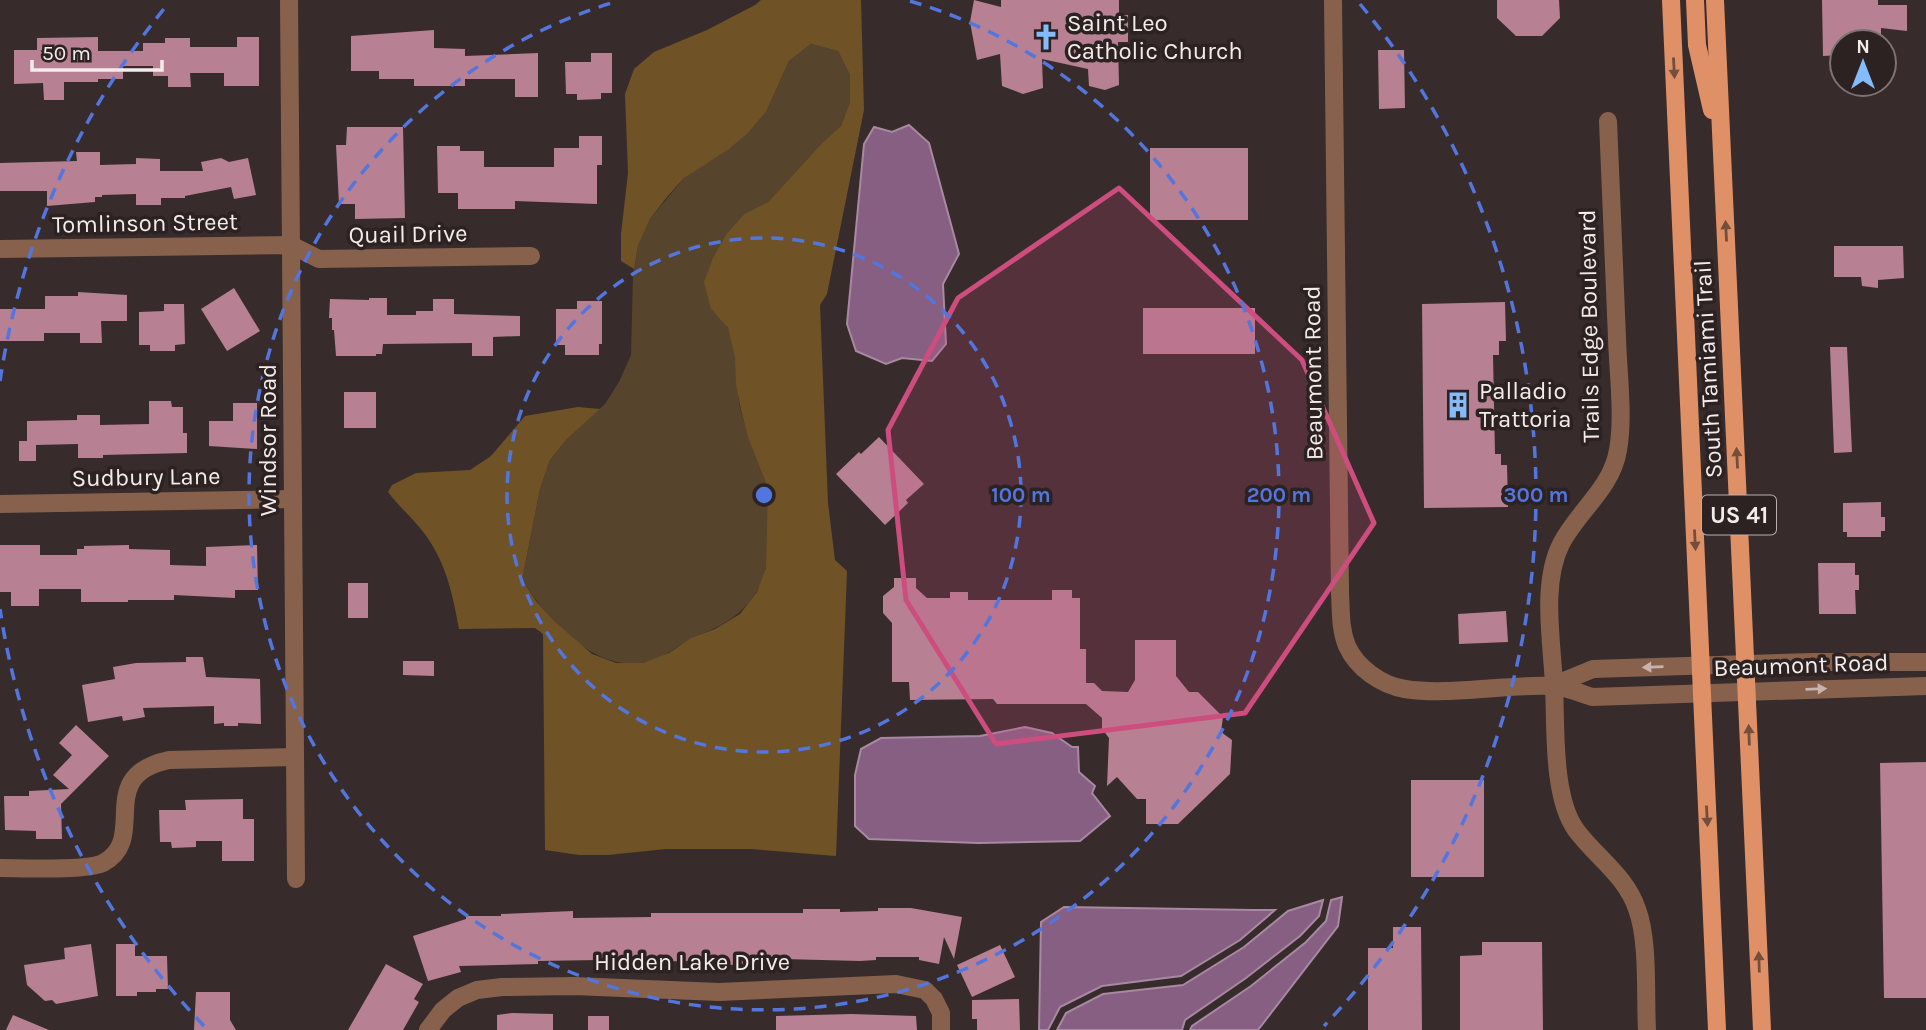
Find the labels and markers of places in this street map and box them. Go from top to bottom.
place label: Saint Leo Catholic Church [1067,9,1243,65]
church icon: Saint Leo Catholic Church [1031,22,1061,52]
place label: Palladio Trattoria [1479,377,1571,433]
building icon: Palladio Trattoria [1443,390,1473,420]
centre of rings [752,483,776,507]

